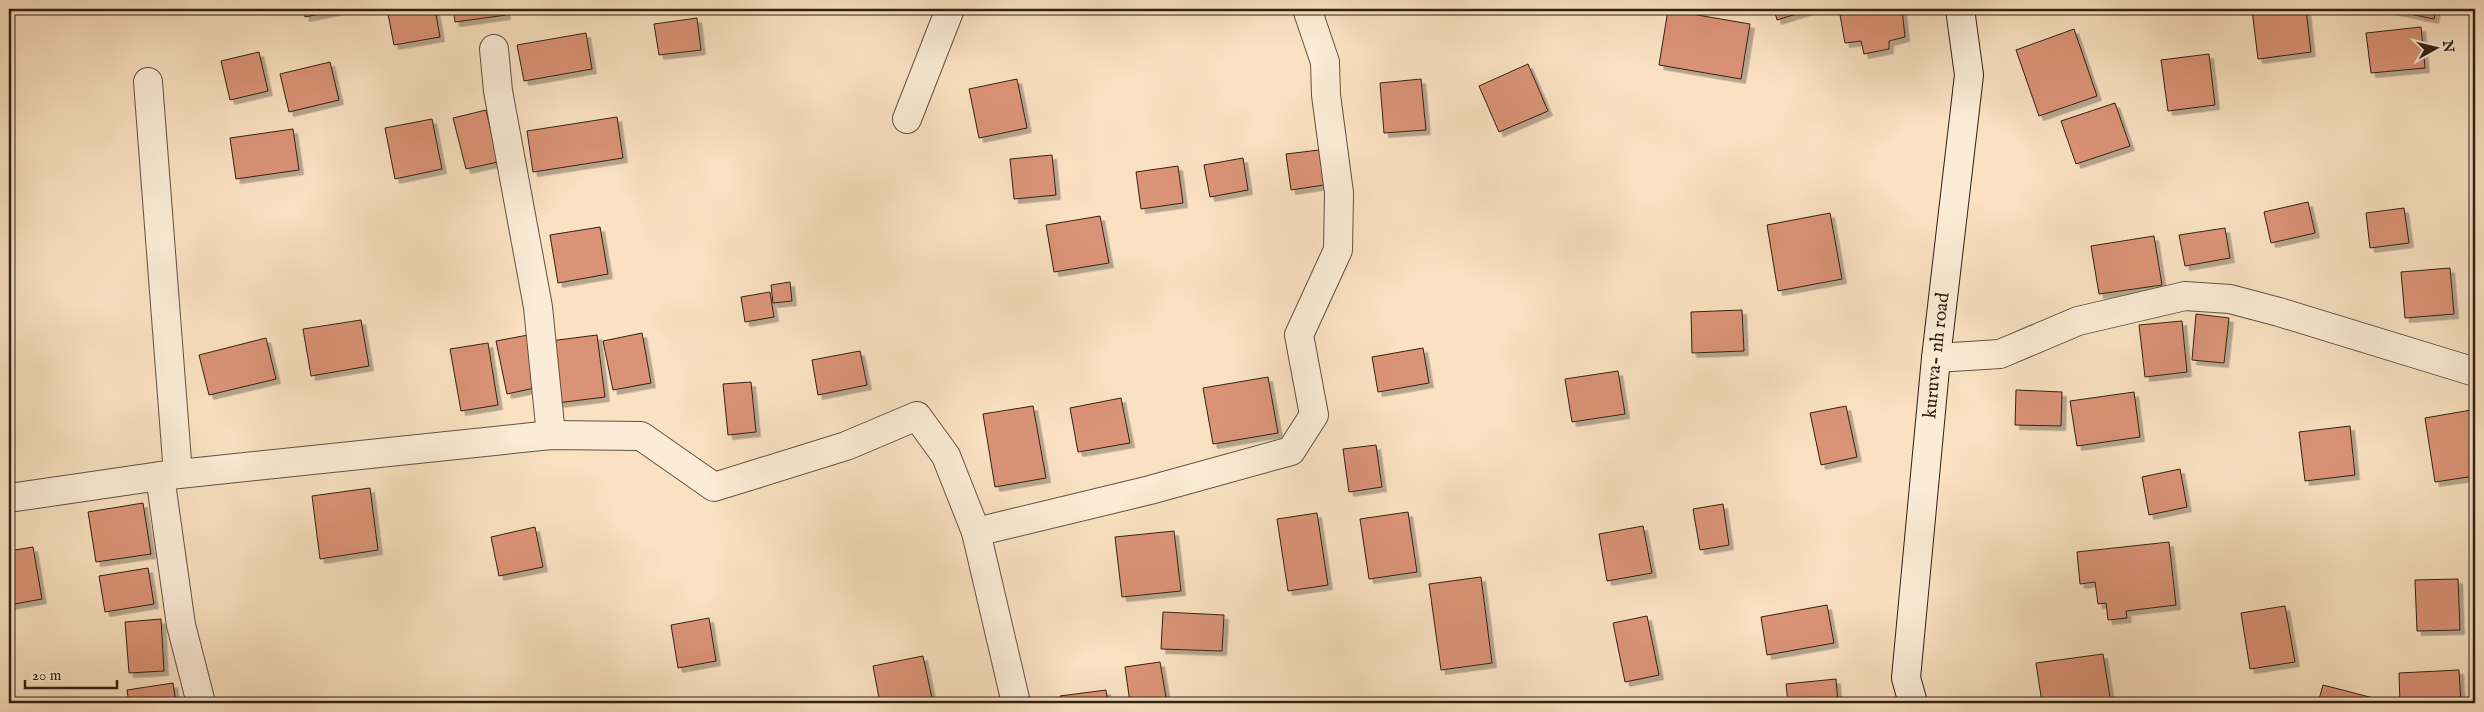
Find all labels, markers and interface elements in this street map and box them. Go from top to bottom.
north arrow [2412,22,2462,72]
text: N [2438,38,2458,54]
street label: kuruva- nh road [1918,290,1956,419]
scale bar [25,657,118,689]
text: 20 m [32,666,62,685]

